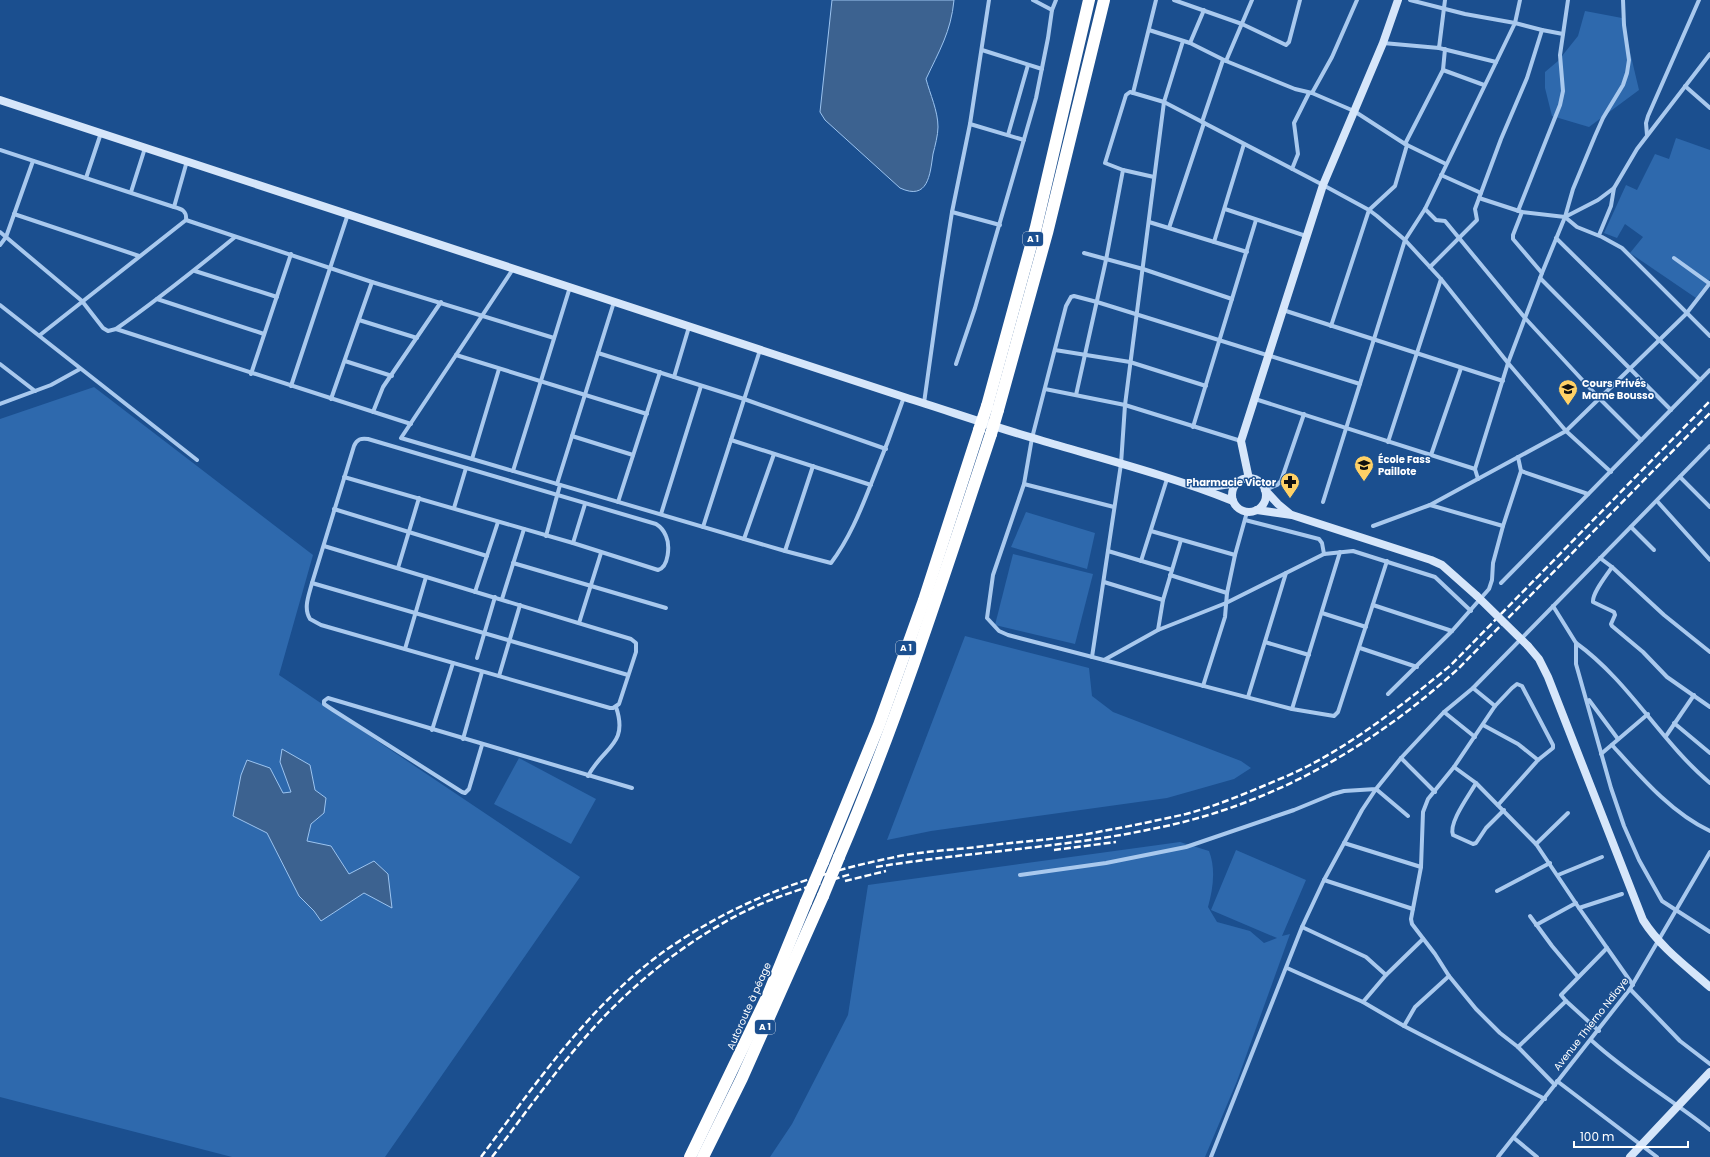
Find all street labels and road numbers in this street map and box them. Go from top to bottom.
road number: A 1 [1023,232,1043,246]
road number: A 1 [896,641,916,655]
street label: Autoroute à péage [723,960,775,1052]
street label: Avenue Thierno Ndiaye [1550,974,1632,1074]
road number: A 1 [755,1020,775,1034]

